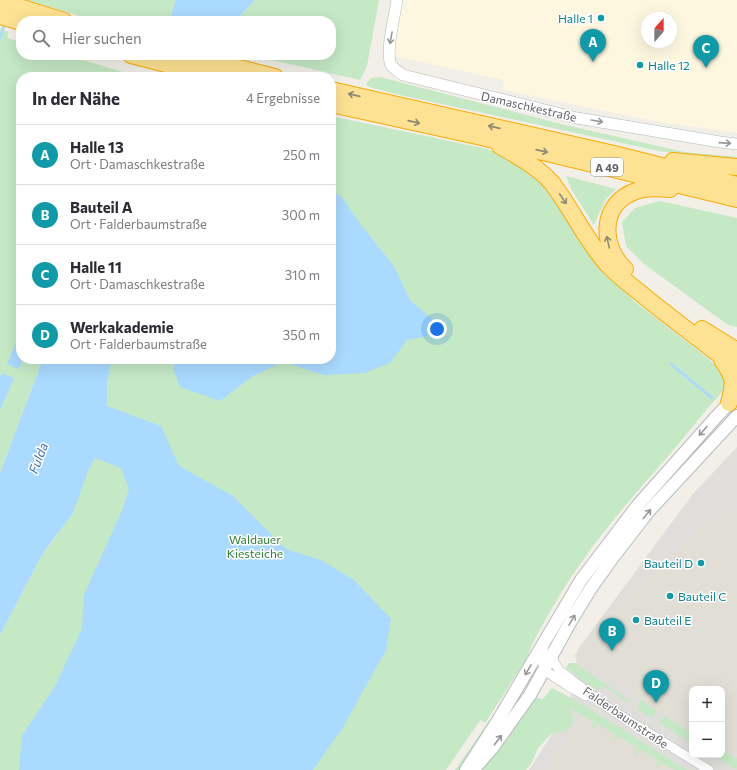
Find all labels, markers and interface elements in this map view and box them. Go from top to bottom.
place label: Halle 1 [558,11,593,25]
north arrow [641,12,677,48]
marker: Halle 1 [596,13,606,23]
search box [16,16,336,60]
icon: search [30,27,52,49]
text: Hier suchen [62,29,142,47]
pin: A [580,29,606,62]
one-way arrow [387,32,395,45]
pin: C [693,35,719,68]
place label: Halle 12 [648,58,690,72]
marker: Halle 12 [635,60,645,70]
text: In der Nähe [32,88,120,109]
street label: Damaschkestraße [480,88,578,124]
text: 4 Ergebnisse [246,90,320,106]
one-way arrow [348,90,361,98]
one-way arrow [590,117,603,125]
one-way arrow [407,119,420,127]
one-way arrow [488,123,501,131]
text: Halle 13 [70,138,124,156]
one-way arrow [718,139,731,146]
text: A [40,147,50,163]
text: 250 m [283,147,320,163]
one-way arrow [535,148,548,156]
text: Ort · Damaschkestraße [70,156,205,172]
road number: A 49 [591,158,623,176]
one-way arrow [559,194,567,205]
text: Bauteil A [70,198,132,216]
text: B [41,207,49,223]
text: 300 m [282,207,320,223]
text: Ort · Falderbaumstraße [70,216,207,232]
one-way arrow [604,236,612,249]
text: Halle 11 [70,258,122,276]
text: C [41,267,49,283]
text: 310 m [285,267,320,283]
text: Ort · Damaschkestraße [70,276,205,292]
text: Werkakademie [70,318,174,336]
your location [427,319,447,339]
text: D [40,327,50,343]
text: 350 m [283,327,320,343]
text: Ort · Falderbaumstraße [70,336,207,352]
one-way arrow [698,426,708,436]
water label: Fulda [25,440,51,476]
one-way arrow [642,509,651,520]
park label: Waldauer Kiesteiche [227,532,283,560]
place label: Bauteil D [644,556,693,570]
marker: Bauteil D [696,558,706,568]
place label: Bauteil C [678,589,727,603]
marker: Bauteil C [665,591,675,601]
place label: Bauteil E [644,613,691,627]
one-way arrow [568,614,576,626]
marker: Bauteil E [631,615,641,625]
pin: B [599,618,625,651]
one-way arrow [523,664,531,676]
pin: D [643,670,669,703]
street label: Falderbaumstraße [581,683,671,751]
map controls [689,686,725,758]
button: + [689,686,725,722]
button: − [689,722,725,758]
one-way arrow [494,735,503,746]

